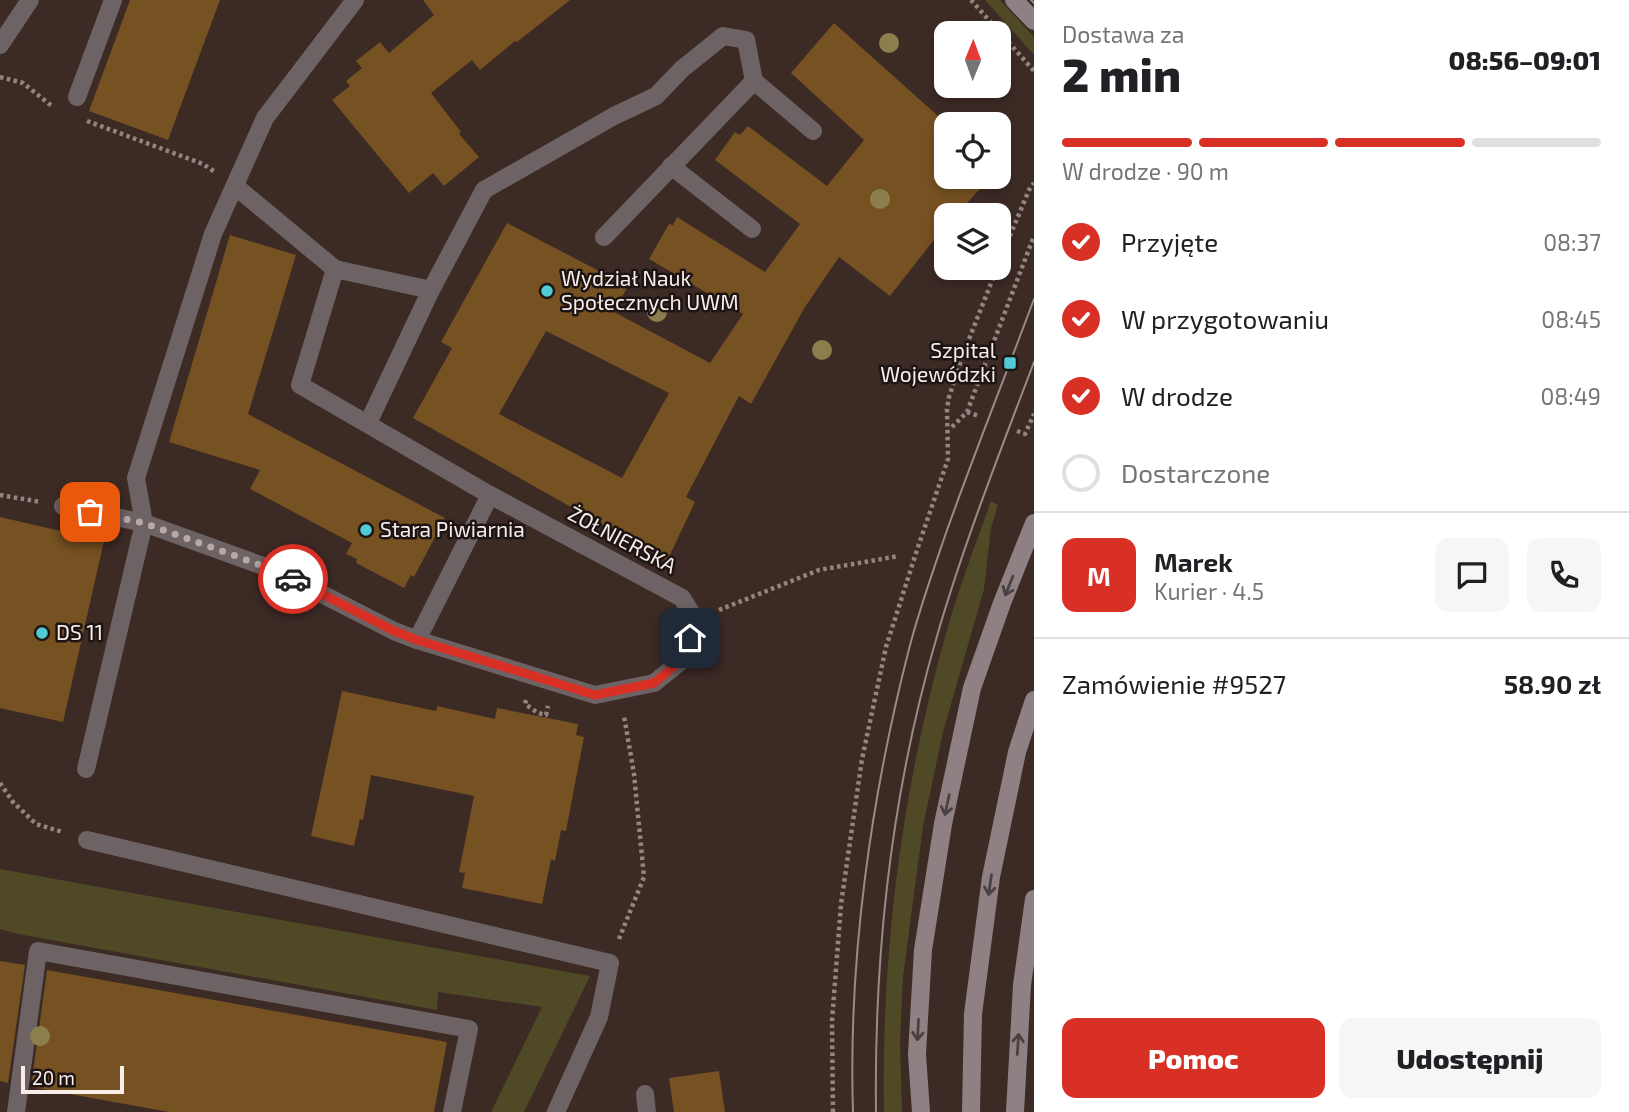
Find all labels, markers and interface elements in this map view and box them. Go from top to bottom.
text: Dostawa za [1062,20,1184,48]
north arrow [934,21,1012,98]
map controls [934,21,1011,280]
text: 08:56–09:01 [1449,44,1601,75]
text: 2 min [1062,46,1181,101]
button: locate [934,112,1011,189]
text: W drodze · 90 m [1062,157,1229,185]
button: layers [934,203,1011,280]
icon: check [1062,223,1100,261]
text: Przyjęte [1121,226,1218,257]
text: 08:37 [1543,228,1601,256]
place label: Wydział Nauk Społecznych UWM [561,265,739,314]
marker: Wydział Nauk Społecznych UWM [539,283,555,299]
icon: check [1062,300,1100,338]
text: W przygotowaniu [1121,303,1329,334]
text: 08:45 [1541,305,1601,333]
place label: Szpital Wojewódzki [880,337,997,387]
marker: Szpital Wojewódzki [1002,355,1018,371]
icon: check [1062,377,1100,415]
text: W drodze [1121,380,1233,411]
text: 08:49 [1540,382,1601,410]
text: Dostarczone [1121,457,1270,488]
pin [60,482,120,542]
icon: bag [71,493,109,531]
street label: ŻOŁNIERSKA [564,500,681,578]
place label: Stara Piwiarnia [380,516,525,541]
marker: Stara Piwiarnia [358,522,374,538]
button: chat [1435,538,1509,612]
button: phone [1527,538,1601,612]
courier [258,544,328,614]
text: Marek [1154,546,1233,577]
icon: car [274,560,312,598]
text: M [1087,560,1111,591]
one-way arrow [1001,575,1014,596]
text: Kurier · 4.5 [1154,577,1264,605]
pin [660,608,720,668]
place label: DS 11 [56,619,103,644]
icon: home [671,619,709,657]
marker: DS 11 [34,625,50,641]
text: Zamówienie #9527 [1062,668,1286,699]
text: 58.90 zł [1504,668,1601,699]
one-way arrow [940,793,954,816]
one-way arrow [984,874,997,896]
one-way arrow [911,1018,924,1041]
button: Pomoc [1062,1018,1325,1098]
button: Udostępnij [1339,1018,1601,1098]
one-way arrow [1012,1033,1025,1056]
scale bar [21,1063,124,1095]
text: 20 m [32,1066,75,1089]

